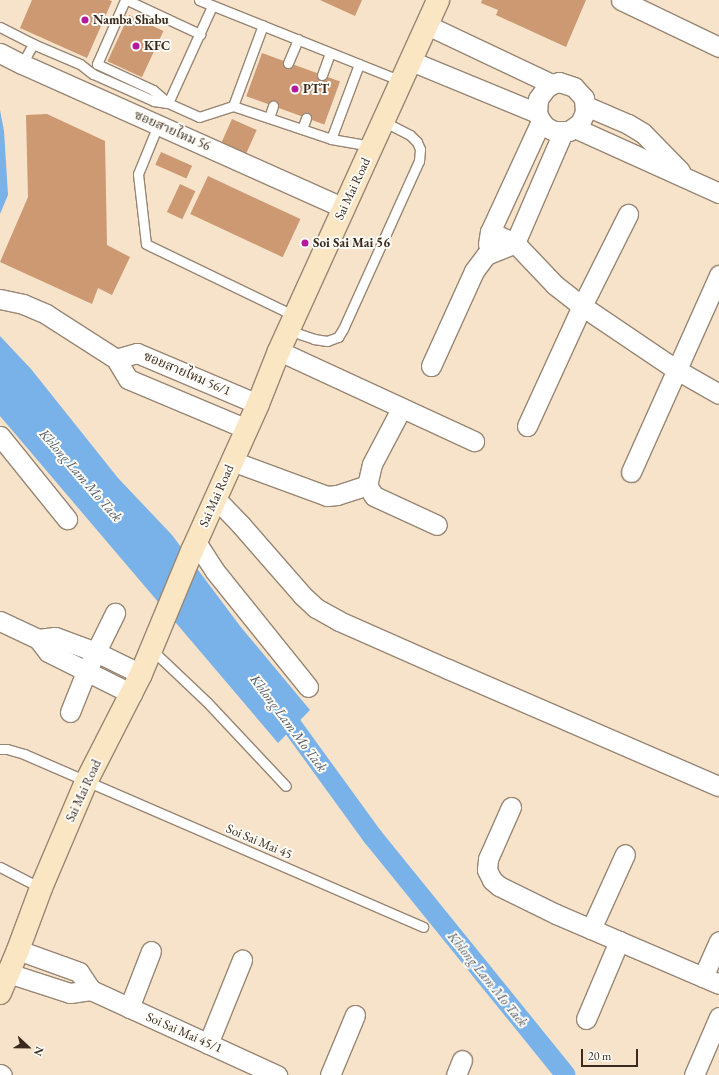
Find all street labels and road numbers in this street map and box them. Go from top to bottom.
street label: ซอยสายไหม 56 [132,107,212,155]
street label: Sai Mai Road [332,156,374,222]
street label: ซอยสายไหม 56/1 [141,349,233,399]
street label: Sai Mai Road [196,462,238,530]
street label: Sai Mai Road [63,758,105,824]
street label: Soi Sai Mai 45 [224,821,294,863]
street label: Soi Sai Mai 45/1 [144,1009,224,1057]

